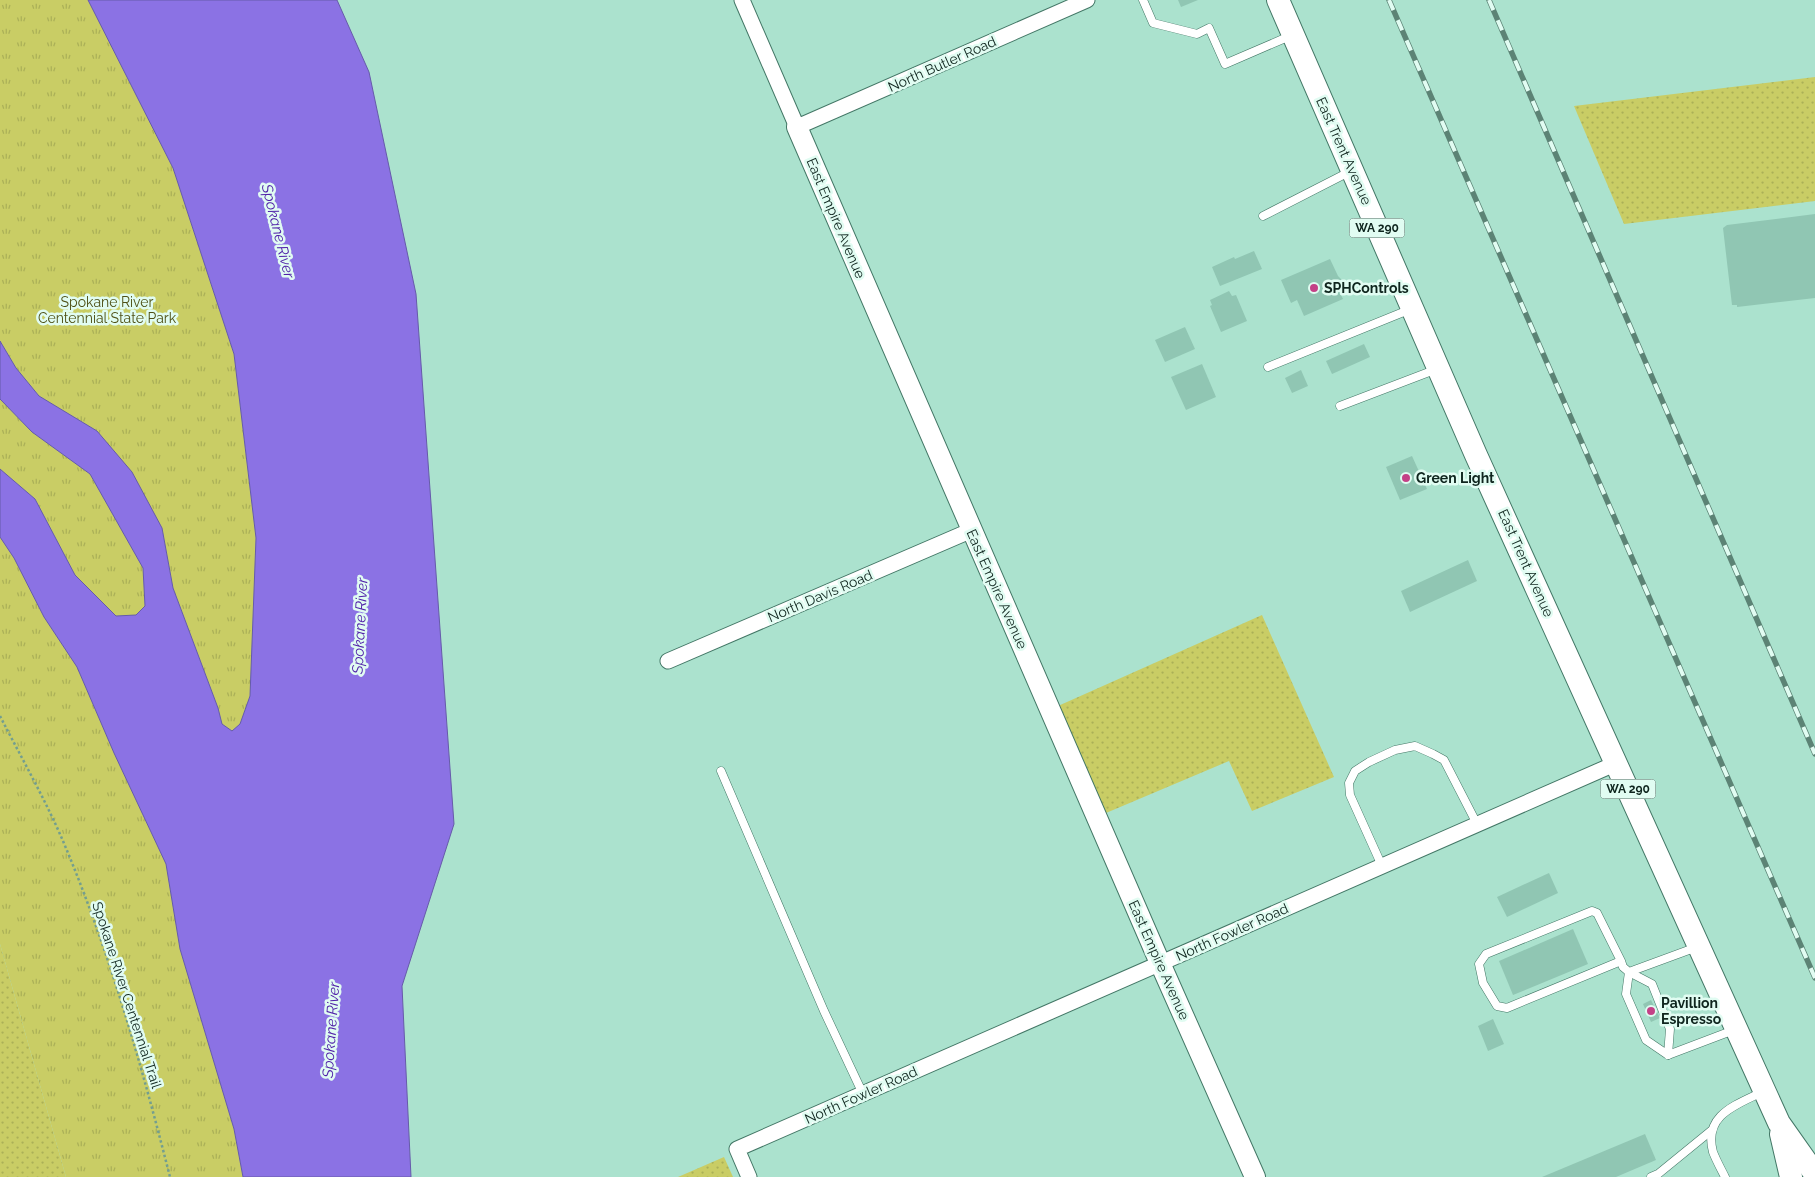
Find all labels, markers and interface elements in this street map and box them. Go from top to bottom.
street label: North Butler Road [886,33,998,95]
street label: East Trent Avenue [1313,95,1375,207]
street label: East Empire Avenue [803,155,869,281]
water label: Spokane River [257,181,299,281]
road number: WA 290 [1350,218,1404,238]
place label: SPHControls [1324,280,1409,296]
marker: SPHControls [1308,282,1320,294]
park label: Spokane River Centennial State Park [38,294,177,326]
place label: Green Light [1416,470,1495,486]
marker: Green Light [1400,472,1412,484]
street label: East Trent Avenue [1495,507,1557,619]
street label: East Empire Avenue [963,527,1031,651]
street label: North Davis Road [765,567,875,625]
water label: Spokane River [348,577,372,676]
road number: WA 290 [1600,780,1656,799]
street label: East Empire Avenue [1125,898,1193,1022]
street label: Spokane River Centennial Trail [89,900,165,1090]
street label: North Fowler Road [1173,900,1291,964]
water label: Spokane River [319,981,343,1080]
place label: Pavillion Espresso [1661,995,1722,1027]
marker: Pavillion Espresso [1645,1005,1657,1017]
street label: North Fowler Road [802,1063,920,1127]

